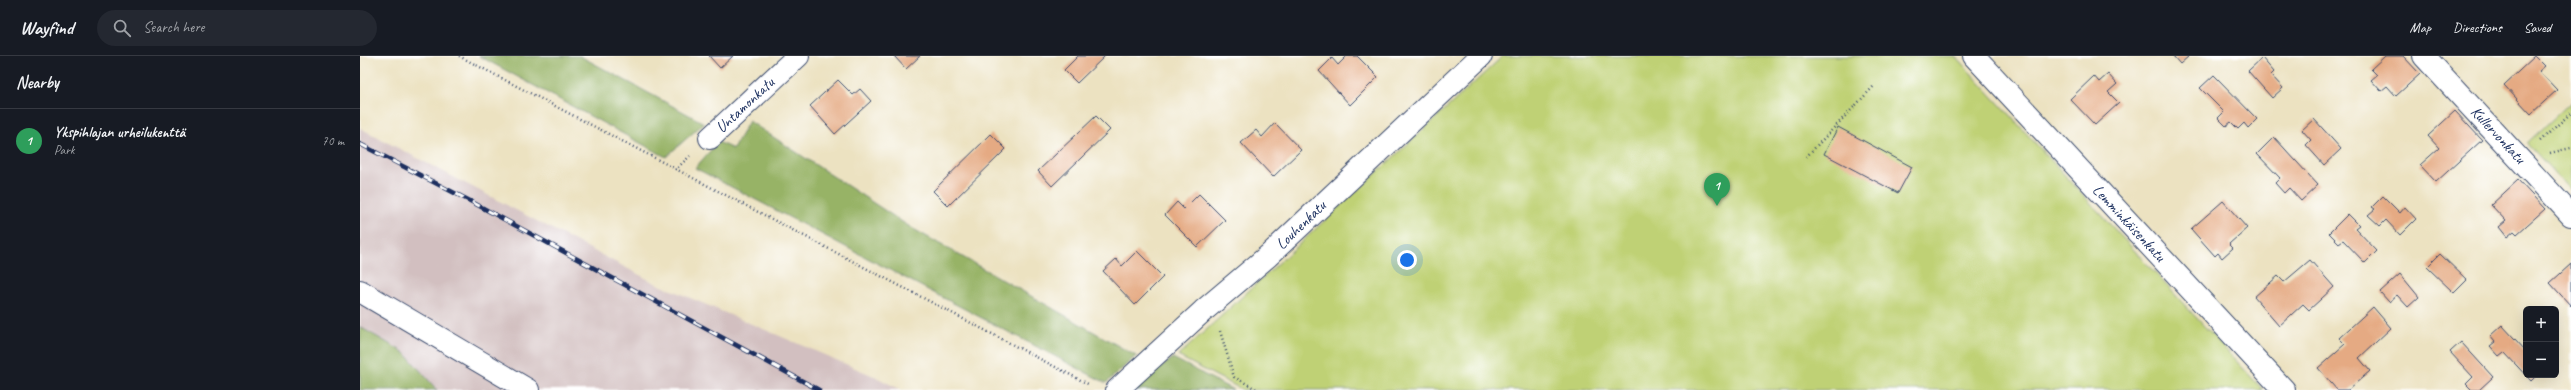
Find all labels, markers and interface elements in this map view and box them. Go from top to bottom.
search box [97,10,377,46]
text: Wayfind [20,16,73,40]
icon: search [111,17,133,39]
text: Search here [143,18,204,37]
text: Map [2410,19,2431,36]
text: Directions [2453,19,2502,36]
text: Saved [2524,19,2551,36]
text: Nearby [16,72,59,93]
street label: Untamonkatu [712,72,779,137]
street label: Kullervonkatu [2466,102,2530,169]
text: Ykspihlajan urheilukenttä [54,123,185,142]
text: 1 [26,133,32,149]
text: 70 m [322,133,344,149]
text: Park [54,142,75,158]
pin: 1 [1704,173,1730,206]
street label: Lemminkäisenkatu [2088,180,2171,267]
street label: Louhenkatu [1272,195,1331,254]
your location [1397,250,1417,270]
map controls [2523,306,2559,378]
button: + [2523,306,2559,342]
button: − [2523,342,2559,378]

